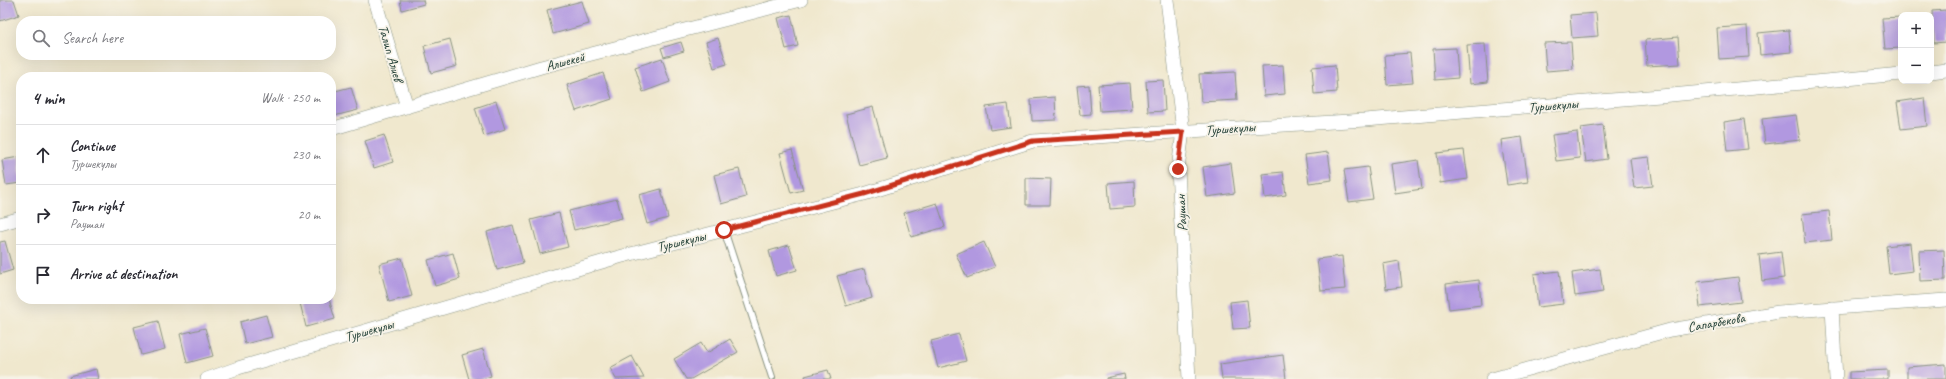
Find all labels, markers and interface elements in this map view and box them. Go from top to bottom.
map controls [1898,12,1934,84]
button: + [1898,12,1934,48]
search box [16,16,336,60]
street label: Талип Алиев [374,23,408,87]
icon: search [30,27,52,49]
text: Search here [62,29,123,48]
street label: Алшекей [544,48,588,75]
button: − [1898,48,1934,84]
text: 4 min [32,88,65,109]
text: Walk · 250 m [261,90,320,106]
street label: Туршекулы [1528,95,1580,116]
street label: Туршекулы [1205,118,1257,139]
text: Continue [70,137,115,156]
icon: ahead [32,144,54,166]
text: 230 m [292,147,320,163]
text: Туршекулы [70,156,116,172]
route end [1169,160,1187,178]
street label: Раушан [1172,193,1191,232]
text: Turn right [70,197,123,216]
icon: right [32,204,54,226]
text: 20 m [298,207,320,223]
text: Раушан [70,216,104,232]
route start [715,221,733,239]
street label: Туршекулы [655,227,709,256]
icon: arrive [32,264,54,286]
text: Arrive at destination [70,265,177,284]
street label: Сапарбекова [1686,309,1747,336]
street label: Туршекулы [343,315,397,345]

